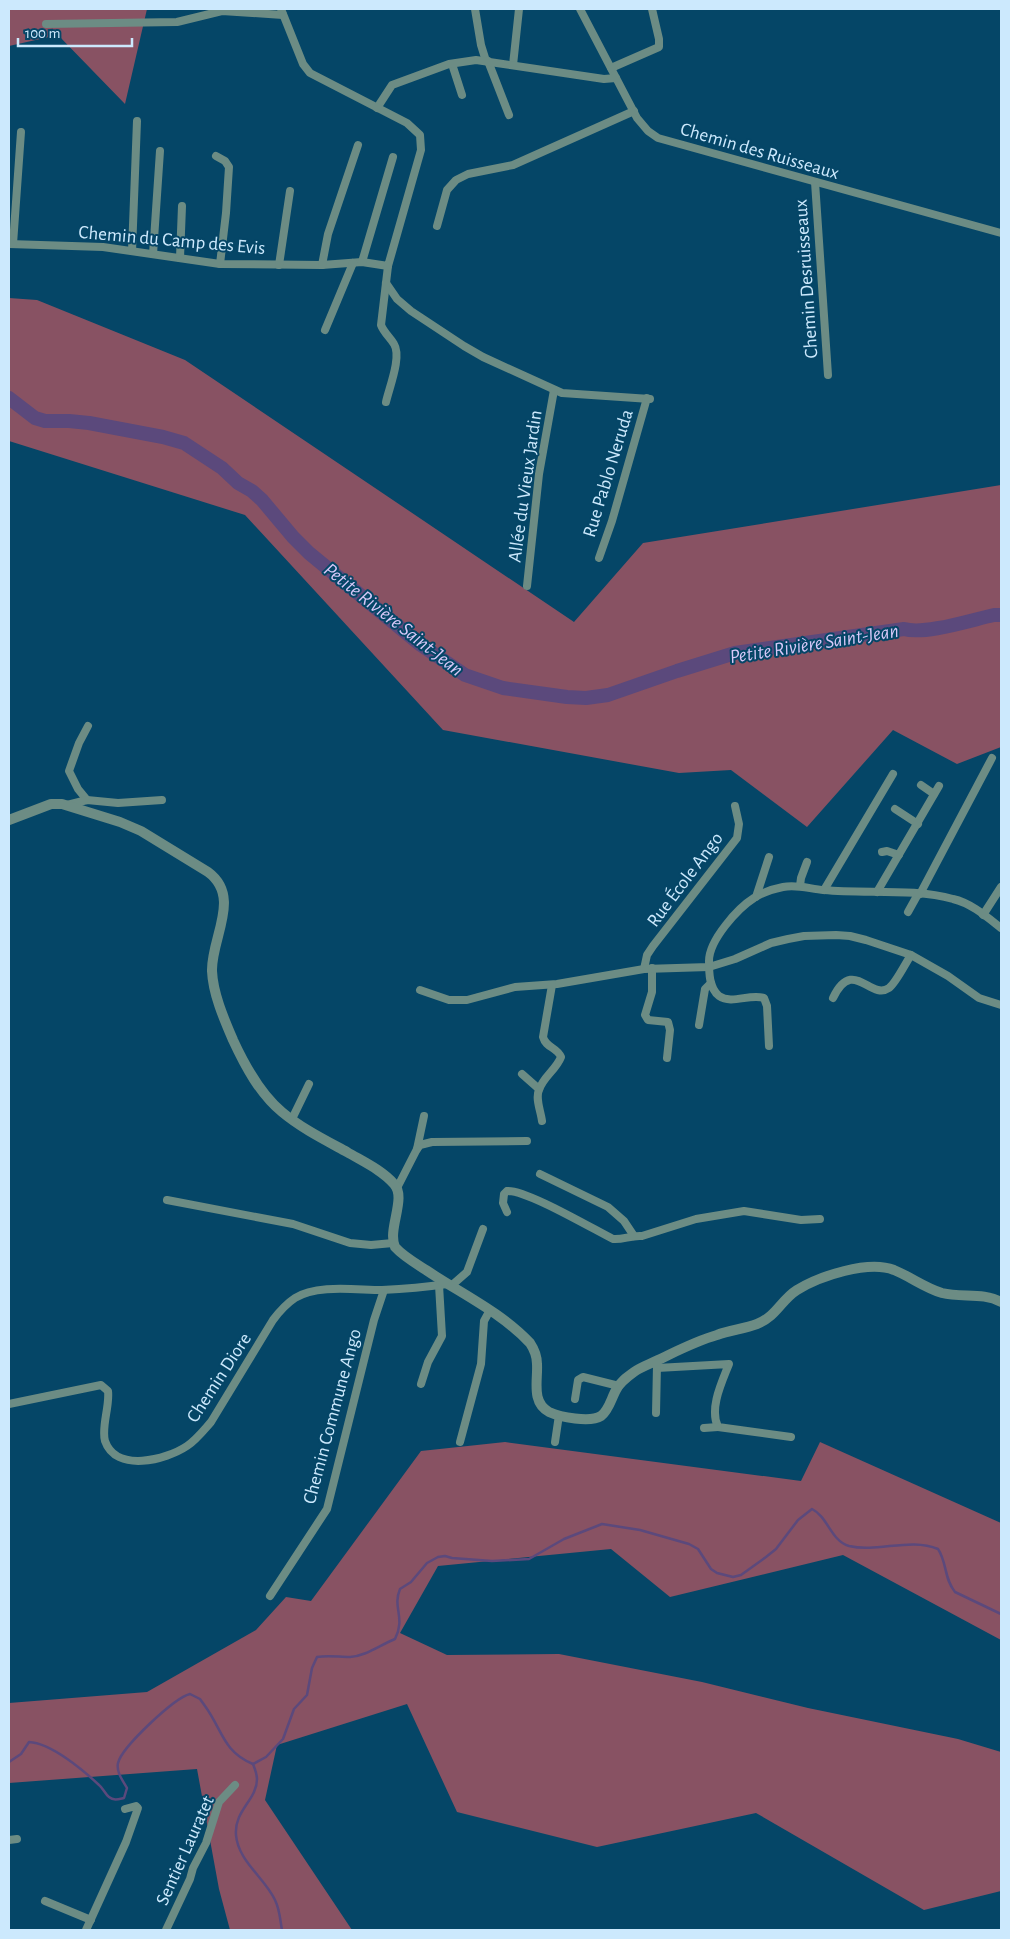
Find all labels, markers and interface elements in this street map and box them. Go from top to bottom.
scale bar [18,15,131,47]
text: 100 m [25,26,60,41]
street label: Chemin des Ruisseaux [678,120,841,183]
street label: Chemin Desruisseaux [791,199,822,359]
street label: Chemin du Camp des Evis [78,223,266,258]
street label: Rue Pablo Neruda [580,407,637,540]
street label: Allée du Vieux Jardin [505,409,546,563]
water label: Petite Rivière Saint-Jean [320,559,467,680]
water label: Petite Rivière Saint-Jean [728,621,900,667]
street label: Rue École Ango [642,828,727,931]
street label: Chemin Commune Ango [300,1327,365,1506]
street label: Chemin Diore [183,1330,255,1426]
street label: Sentier Lauratet [153,1793,218,1908]

